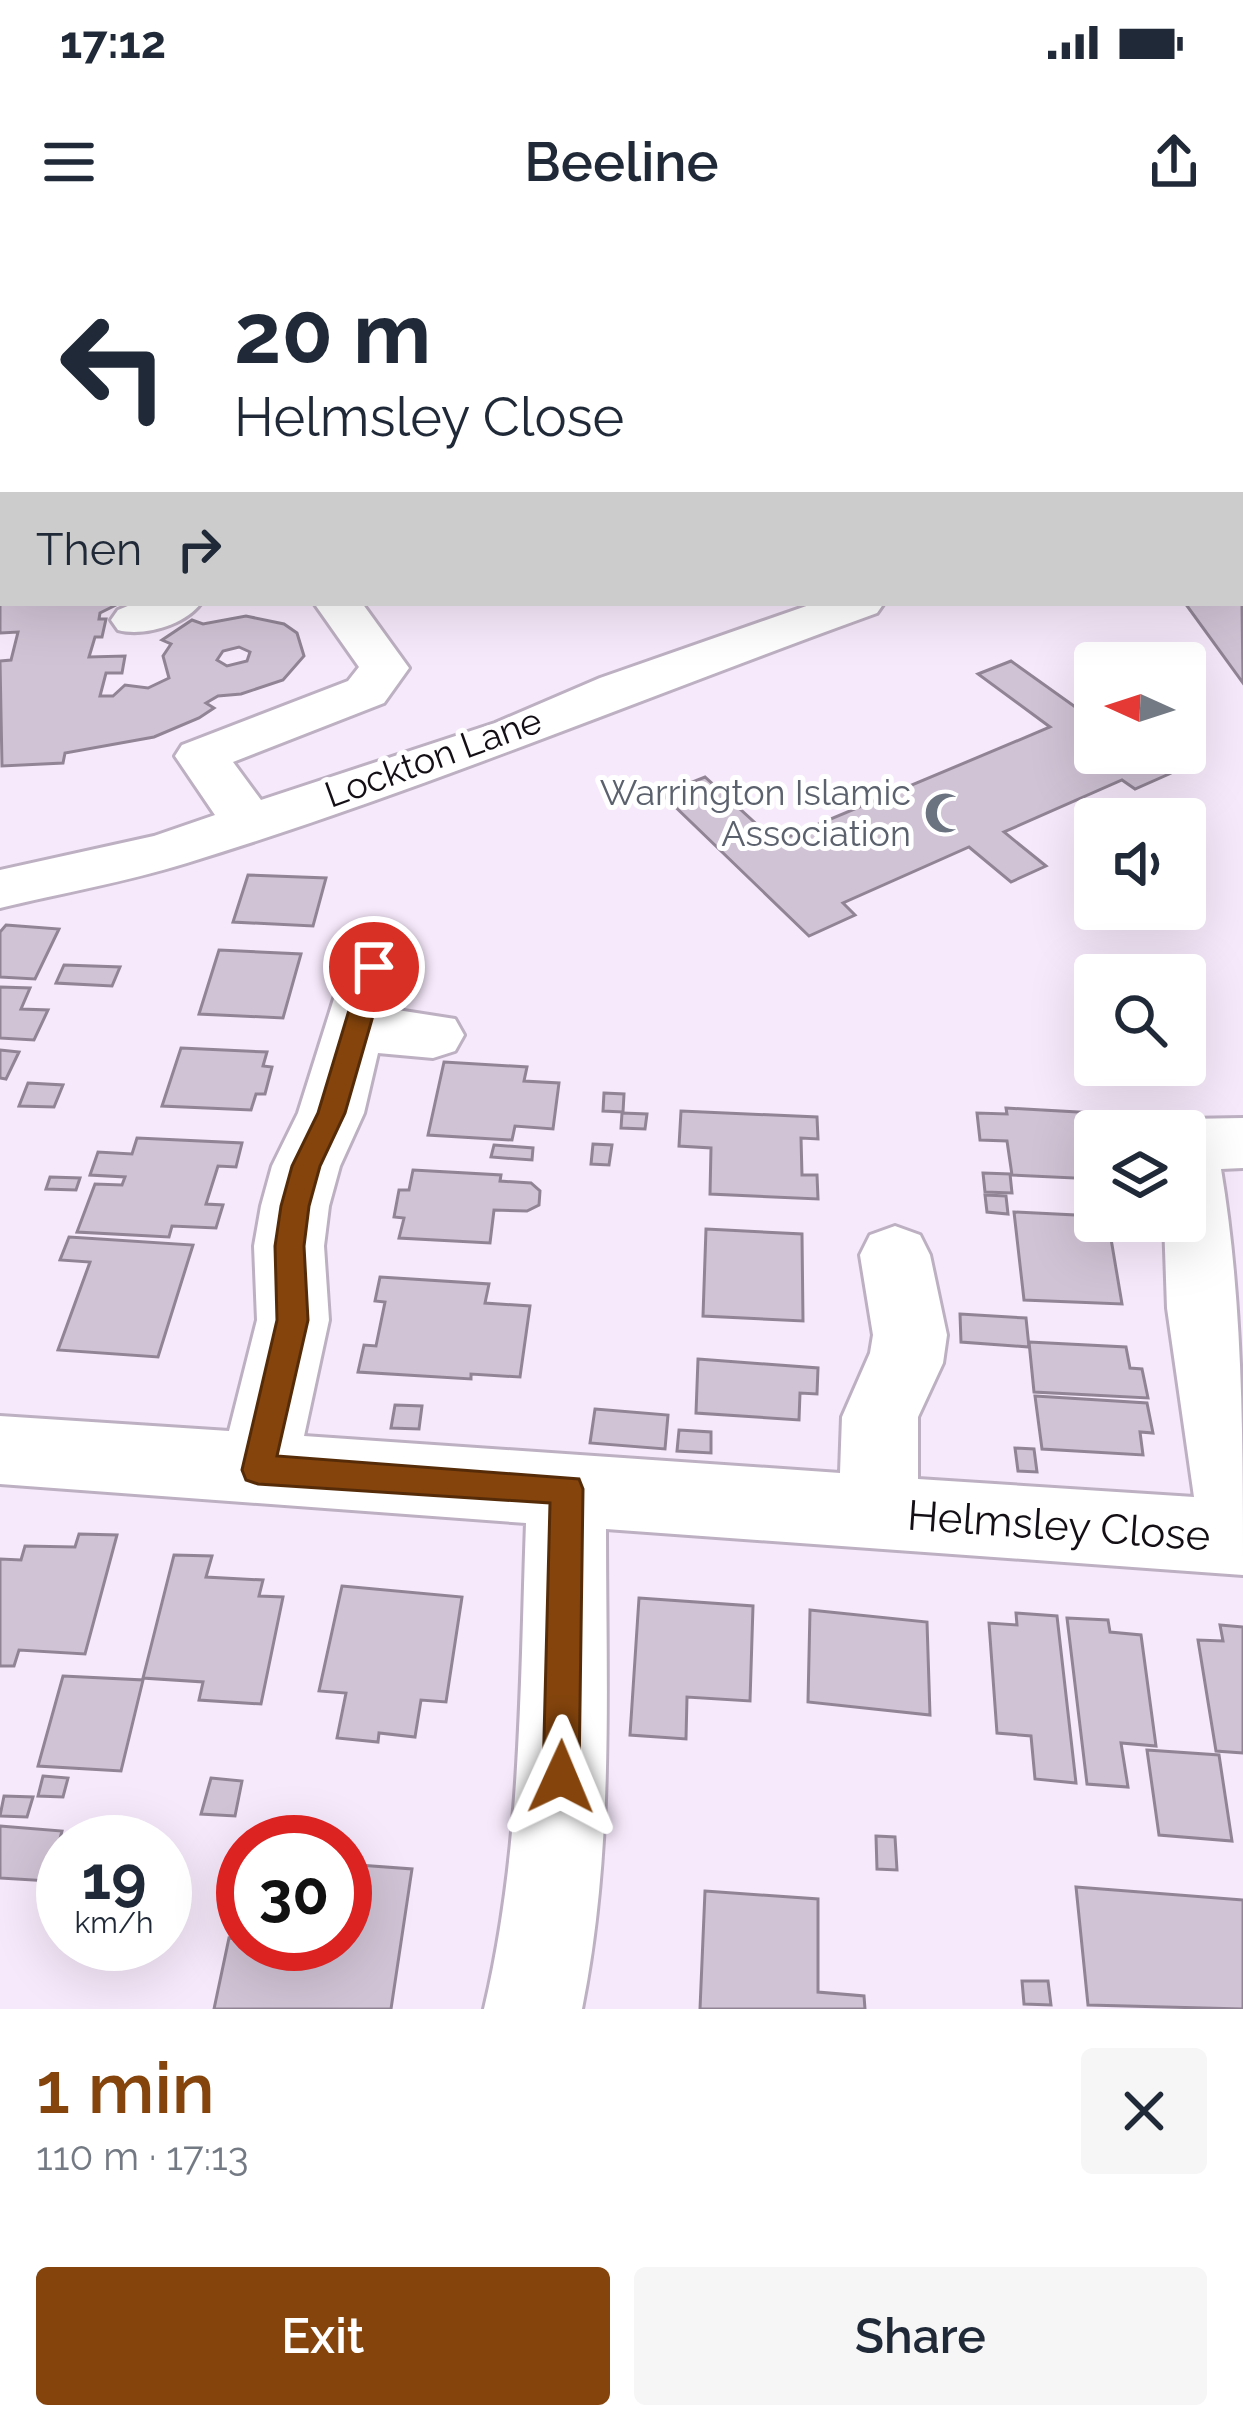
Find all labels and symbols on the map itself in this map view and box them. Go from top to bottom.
north arrow [1074,642,1206,774]
street label: Lockton Lane [319,698,547,816]
place label: Warrington Islamic Association [600,771,911,854]
mosque icon: Warrington Islamic Association [922,790,968,836]
pin [323,916,425,1018]
street label: Helmsley Close [906,1490,1212,1561]
position arrow [498,1714,624,1840]
speed limit sign: 30 [216,1815,372,1971]

